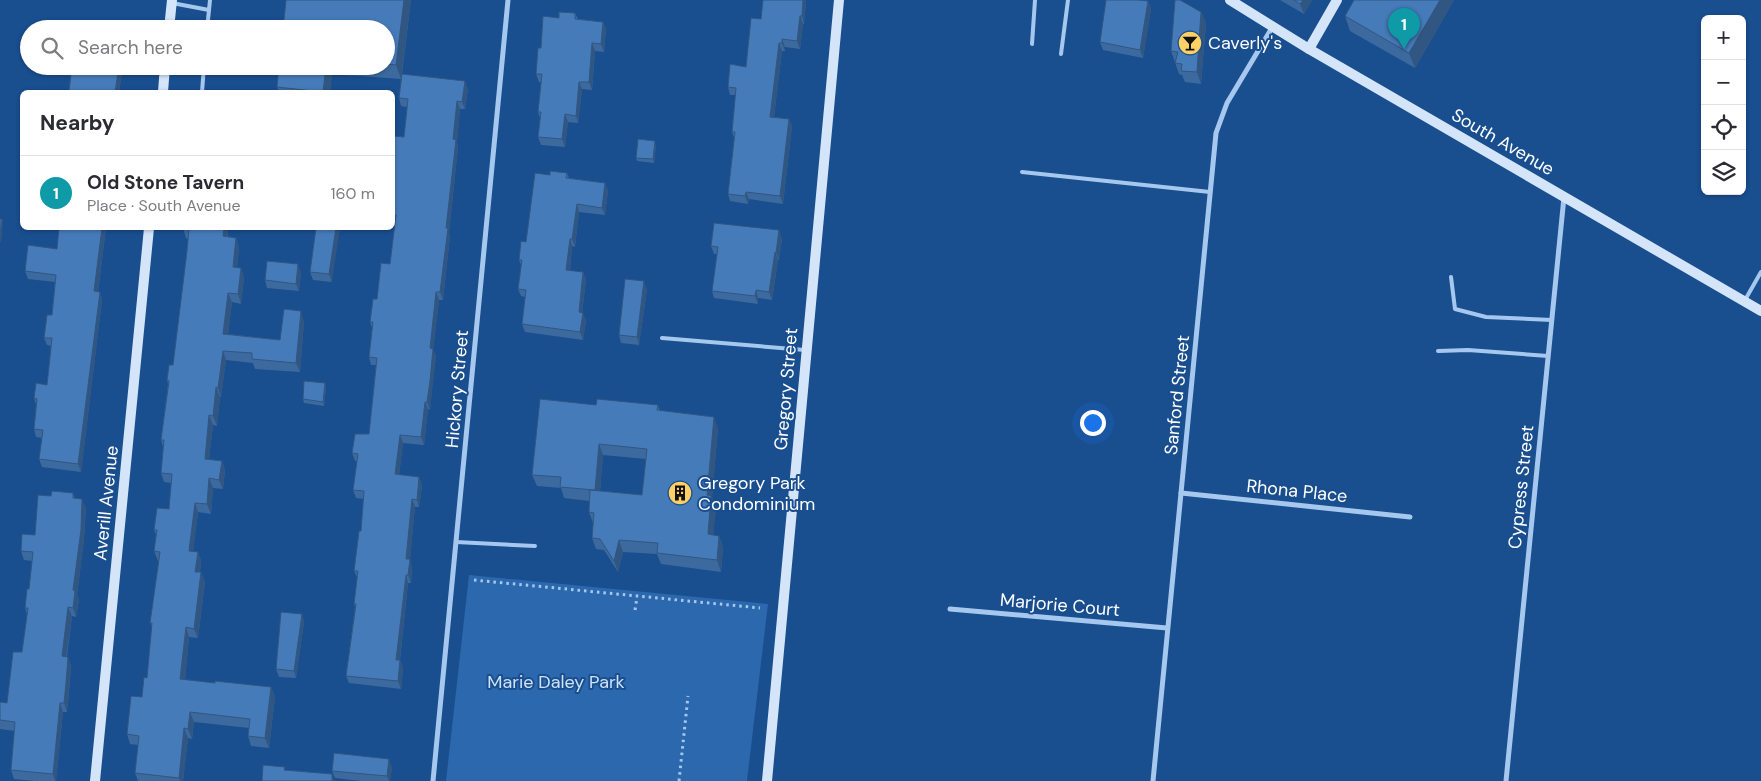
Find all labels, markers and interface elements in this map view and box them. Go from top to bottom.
pin: 1 [1388,8,1420,49]
map controls [1701,15,1746,195]
button: + [1701,15,1746,60]
search box [20,20,395,75]
bar icon: Caverly's [1177,30,1203,56]
place label: Caverly's [1208,31,1282,55]
icon: search [38,34,66,62]
text: Search here [78,35,183,60]
button: − [1701,60,1746,105]
street label: South Avenue [1447,103,1559,181]
button: locate [1701,105,1746,150]
text: Nearby [40,109,114,137]
button: layers [1701,150,1746,195]
text: Old Stone Tavern [87,170,244,195]
text: 1 [53,183,59,204]
text: 160 m [331,183,375,204]
text: Place · South Avenue [87,195,241,216]
street label: Gregory Street [769,327,803,451]
street label: Hickory Street [440,329,474,449]
street label: Sanford Street [1159,334,1195,456]
your location [1080,410,1106,436]
street label: Cypress Street [1503,424,1539,550]
street label: Averill Avenue [88,444,124,562]
place label: Gregory Park Condominium [698,471,815,516]
street label: Rhona Place [1245,474,1349,508]
building icon: Gregory Park Condominium [667,480,693,506]
street label: Marjorie Court [999,588,1121,622]
park label: Marie Daley Park [487,670,625,694]

